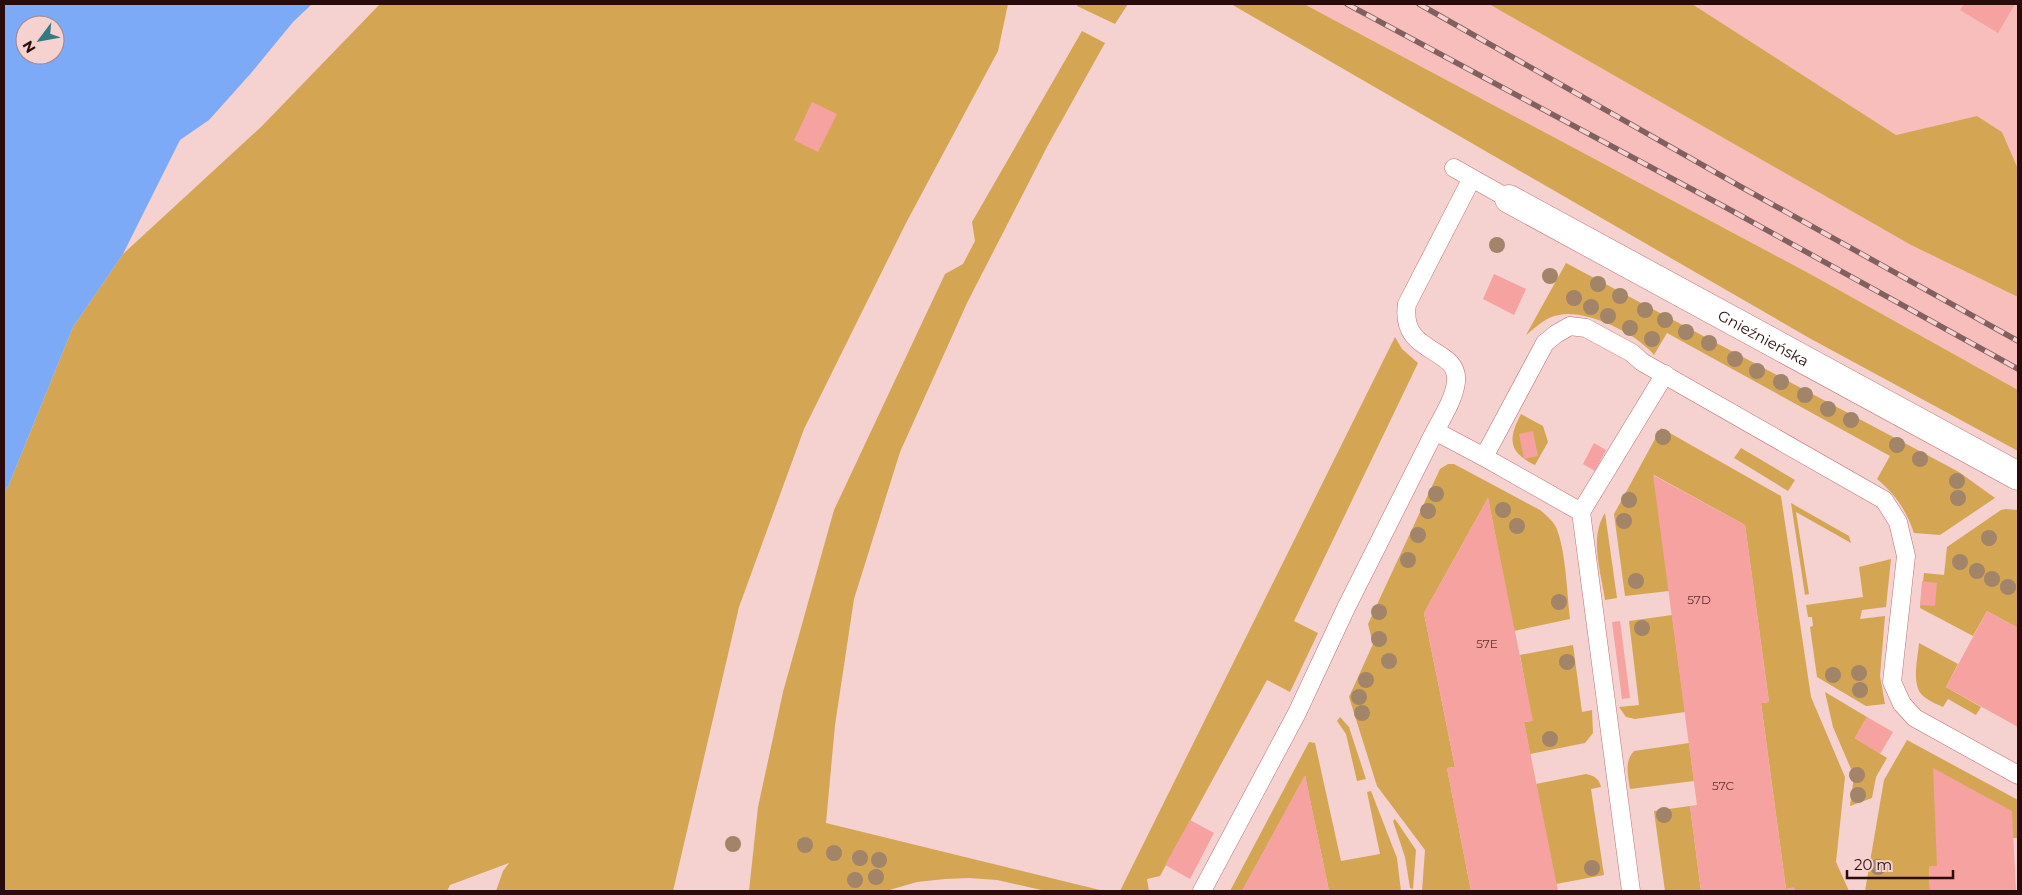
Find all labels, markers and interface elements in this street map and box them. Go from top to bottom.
north arrow [15,15,65,65]
text: N [18,37,40,56]
street label: Gnieźnieńska [1715,305,1813,370]
house number: 57D [1687,592,1711,607]
house number: 57E [1476,636,1498,651]
house number: 57C [1712,778,1734,793]
scale bar [1847,848,1953,880]
text: 20 m [1854,855,1892,874]

